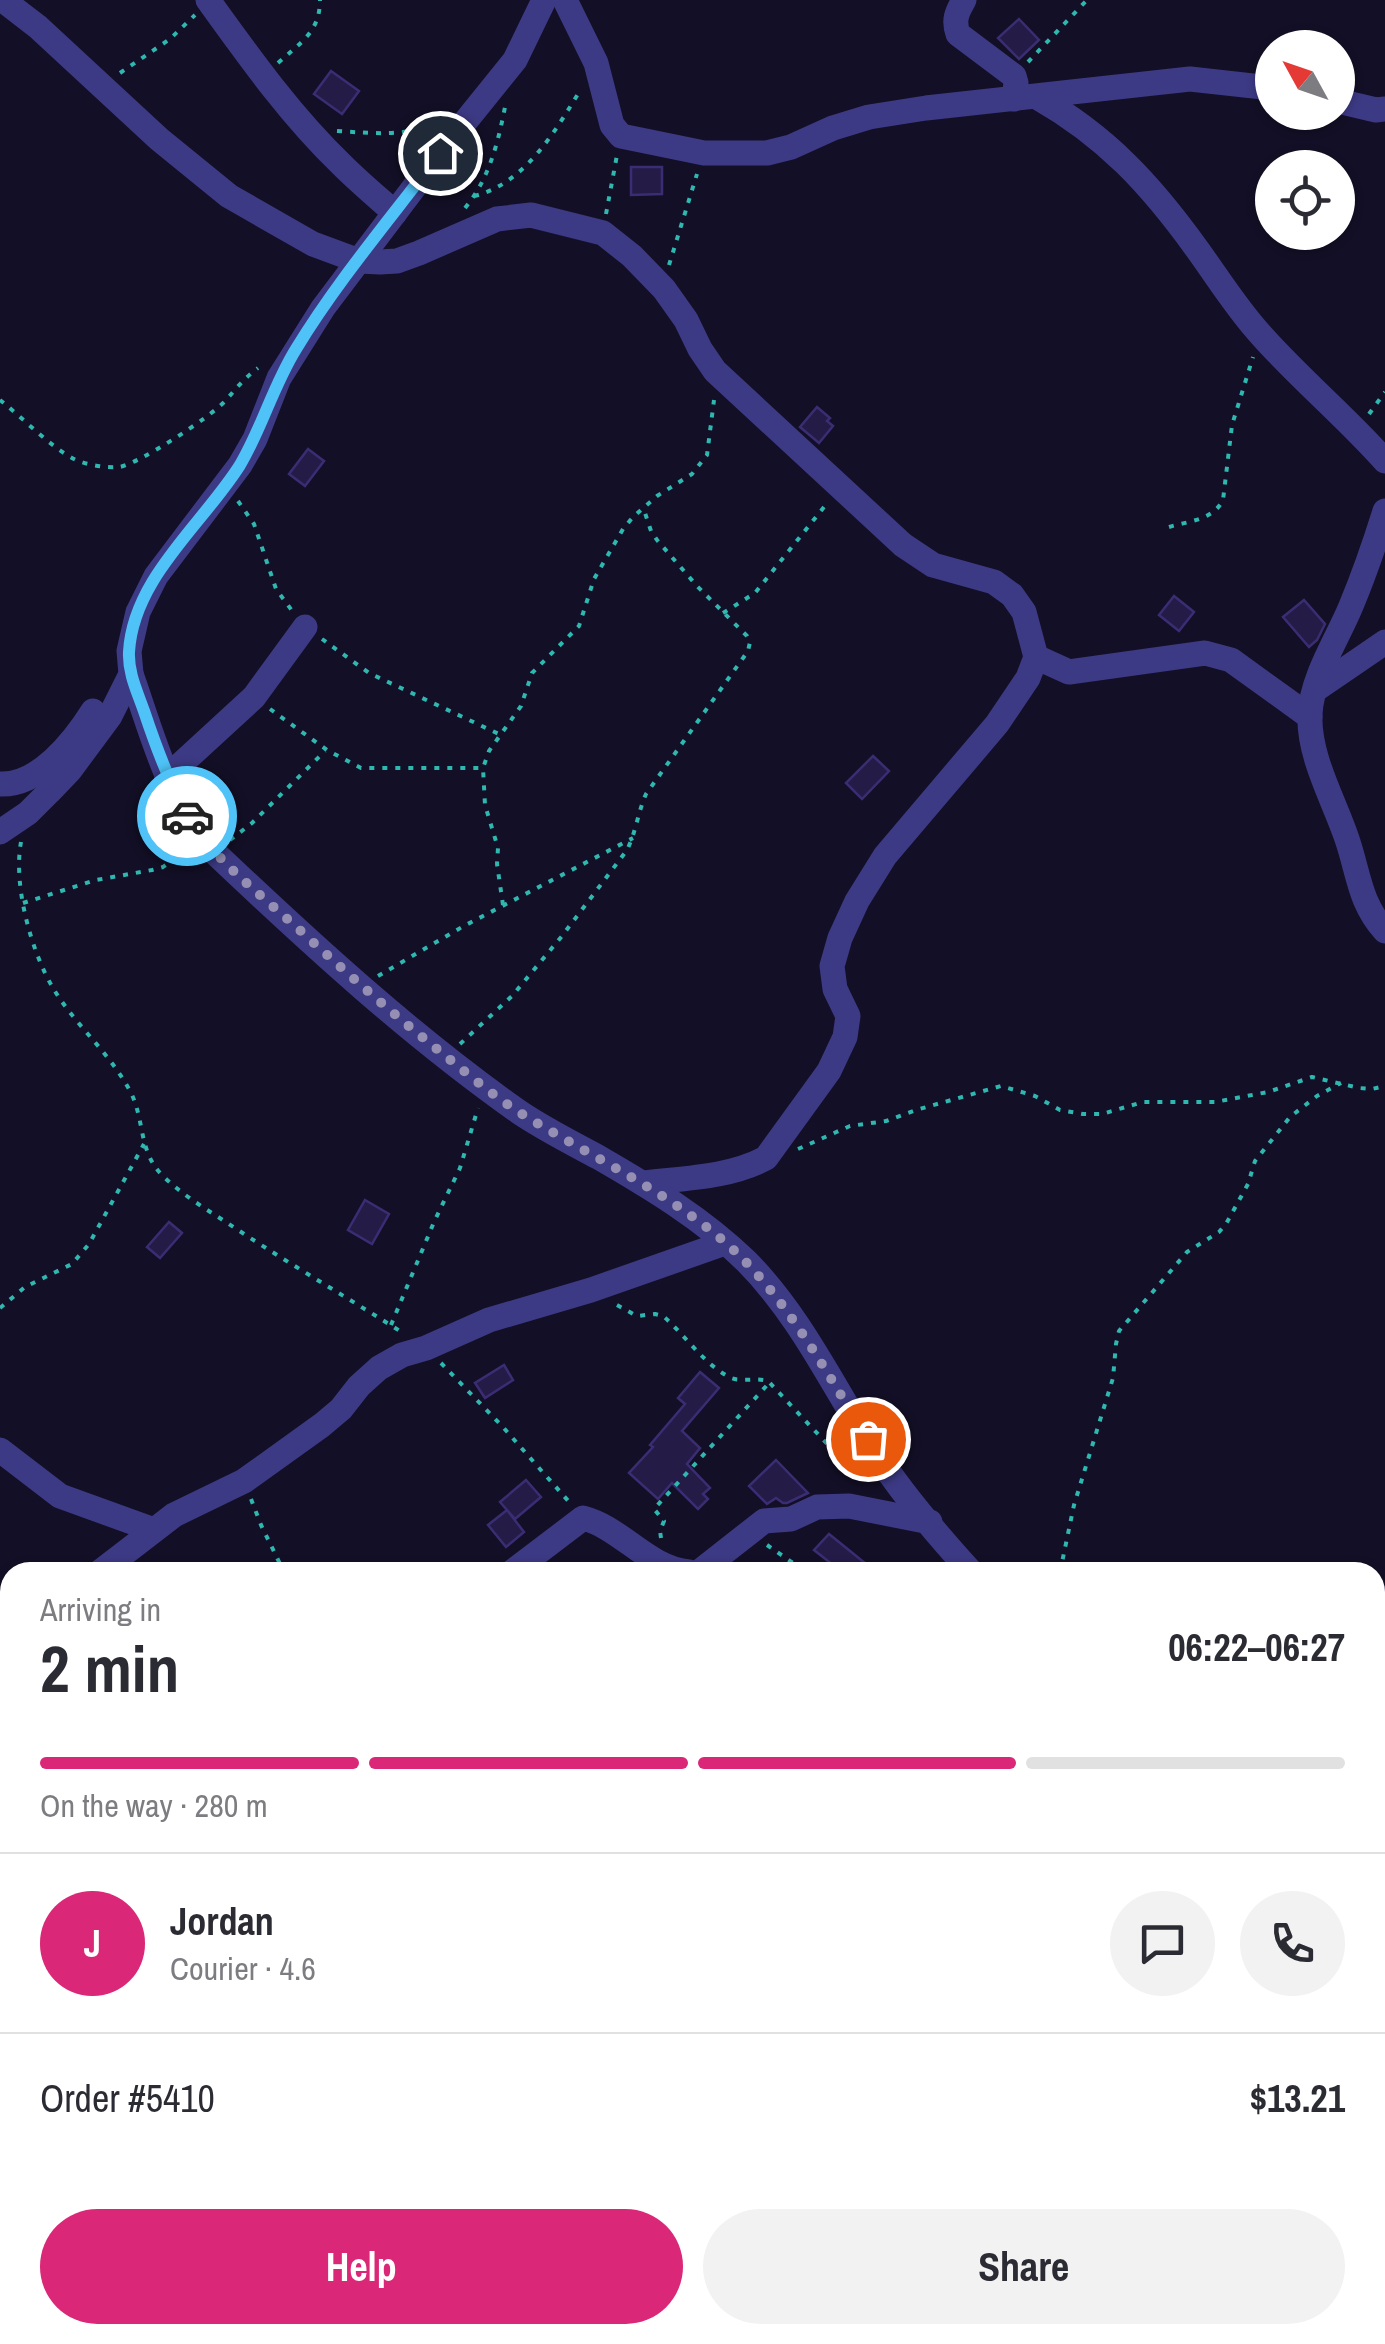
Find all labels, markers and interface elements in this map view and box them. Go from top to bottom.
north arrow [1255,30,1355,130]
map controls [1255,30,1355,250]
pin [398,111,483,196]
icon: home [413,126,468,181]
button: locate [1255,150,1355,250]
courier [137,766,237,866]
icon: car [160,789,215,844]
pin [826,1397,911,1482]
icon: bag [841,1412,896,1467]
text: Arriving in [40,1588,161,1631]
text: 06:22–06:27 [1168,1622,1345,1673]
text: 2 min [40,1625,179,1712]
text: On the way · 280 m [40,1784,268,1827]
button: chat [1110,1891,1215,1996]
button: phone [1240,1891,1345,1996]
text: Jordan [170,1896,274,1947]
text: J [84,1918,101,1969]
text: Courier · 4.6 [170,1947,316,1990]
text: Order #5410 [40,2073,215,2124]
text: $13.21 [1250,2073,1345,2124]
button: Help [40,2209,683,2324]
button: Share [703,2209,1345,2324]

